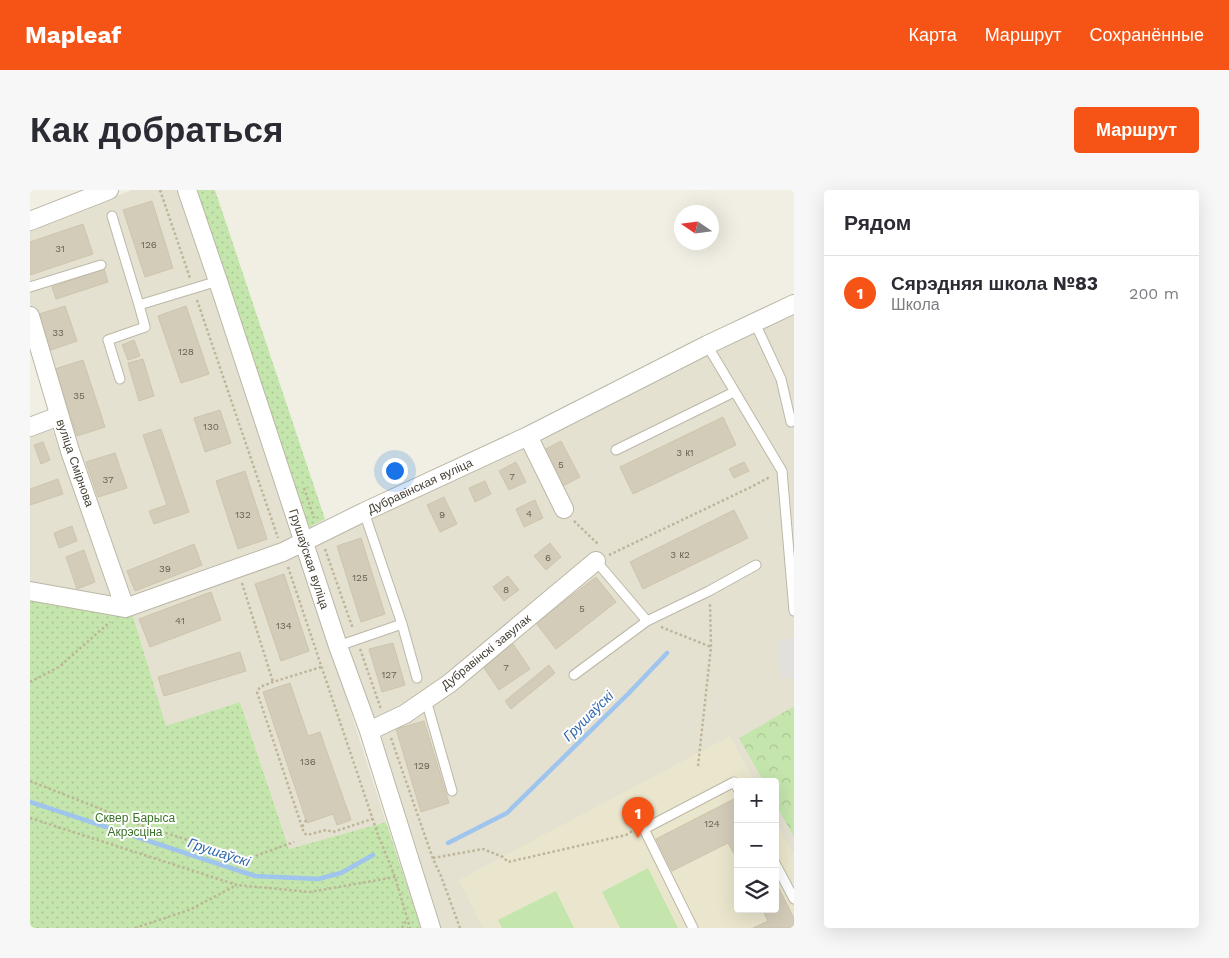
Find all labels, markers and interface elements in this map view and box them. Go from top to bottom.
text: Mapleaf [25,21,121,49]
text: Карта [909,24,957,45]
text: Маршрут [985,24,1061,45]
text: Сохранённые [1089,24,1204,45]
button: Маршрут [1074,107,1199,153]
text: Как добраться [30,109,283,151]
north arrow [674,205,719,250]
text: Рядом [844,210,911,235]
house number: 126 [141,239,157,250]
house number: 31 [55,243,65,254]
text: Сярэдняя школа №83 [891,272,1098,295]
text: 1 [857,284,863,303]
text: 200 m [1129,284,1179,303]
text: Школа [891,295,940,314]
house number: 33 [52,327,64,338]
house number: 128 [178,346,194,357]
house number: 35 [73,390,85,401]
street label: вуліца Смірнова [53,417,97,509]
house number: 130 [203,421,219,432]
house number: 3 к1 [676,447,694,458]
street label: Дубравінская вуліца [365,455,475,516]
your location [382,458,408,484]
house number: 5 [558,459,564,470]
house number: 7 [509,471,515,482]
house number: 37 [102,474,114,485]
street label: Грушаўская вуліца [286,507,332,611]
house number: 4 [526,508,532,519]
house number: 132 [235,509,251,520]
house number: 9 [439,509,445,520]
house number: 3 к2 [670,549,690,560]
house number: 6 [545,552,551,563]
house number: 39 [159,563,171,574]
house number: 125 [352,572,368,583]
house number: 8 [503,584,509,595]
house number: 5 [579,603,585,614]
street label: Дубравінскі завулак [438,611,534,692]
house number: 41 [175,615,185,626]
house number: 134 [276,620,292,631]
house number: 7 [503,662,509,673]
house number: 127 [381,669,397,680]
water label: Грушаўскі [560,687,617,744]
house number: 136 [300,756,316,767]
house number: 129 [414,760,430,771]
map controls [734,778,779,913]
button: + [734,778,779,823]
pin: 1 [622,797,654,838]
park label: Сквер Барыса Акрэсціна [95,811,175,839]
house number: 124 [704,818,720,829]
button: − [734,823,779,868]
water label: Грушаўскі [186,834,253,870]
button: layers [734,868,779,913]

